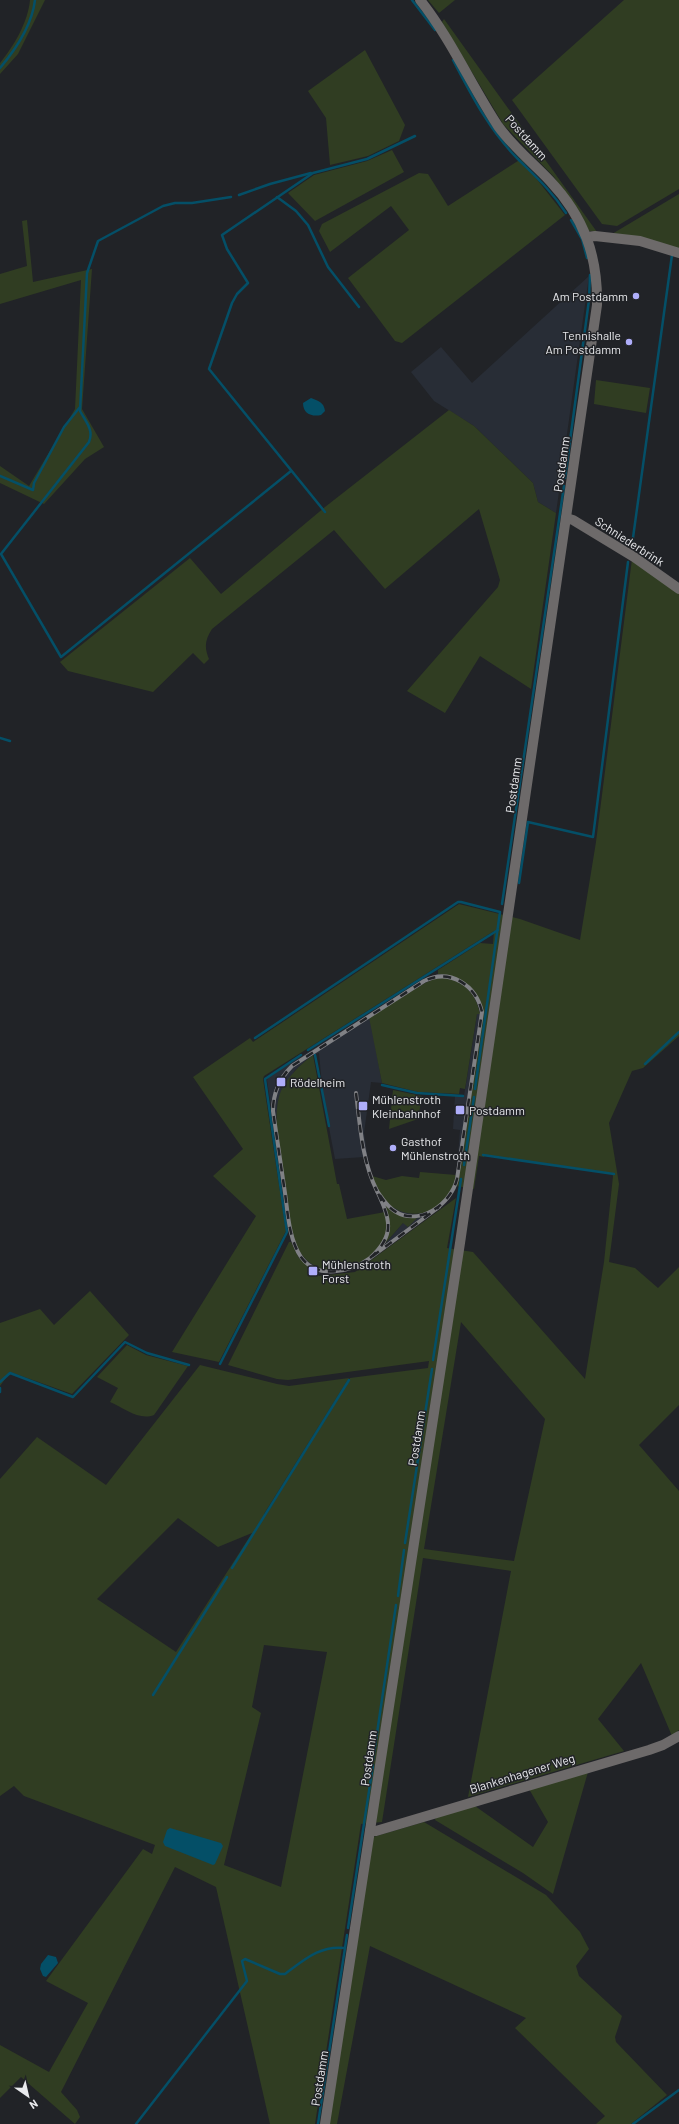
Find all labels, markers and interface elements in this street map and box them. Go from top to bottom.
street label: Postdamm [503,112,551,163]
place label: Am Postdamm [552,289,628,303]
marker: Am Postdamm [631,291,641,301]
place label: Tennishalle Am Postdamm [545,328,621,356]
marker: Tennishalle Am Postdamm [624,337,634,347]
street label: Postdamm [550,435,572,493]
street label: Schniederbrink [593,514,667,568]
street label: Postdamm [502,756,524,814]
place label: Rödelheim [290,1075,345,1089]
marker: Rödelheim [275,1076,287,1088]
place label: Mühlenstroth Kleinbahnhof [372,1092,441,1120]
marker: Mühlenstroth Kleinbahnhof [357,1100,369,1112]
place label: Postdamm [469,1103,525,1117]
marker: Postdamm [454,1104,466,1116]
place label: Gasthof Mühlenstroth [401,1134,470,1162]
marker: Gasthof Mühlenstroth [388,1143,398,1153]
place label: Mühlenstroth Forst [322,1257,391,1285]
marker: Mühlenstroth Forst [307,1265,319,1277]
street label: Postdamm [405,1409,427,1467]
street label: Postdamm [357,1729,379,1787]
street label: Blankenhagener Weg [468,1750,576,1796]
street label: Postdamm [308,2049,330,2107]
north arrow [8,2076,48,2116]
text: N [27,2097,41,2112]

